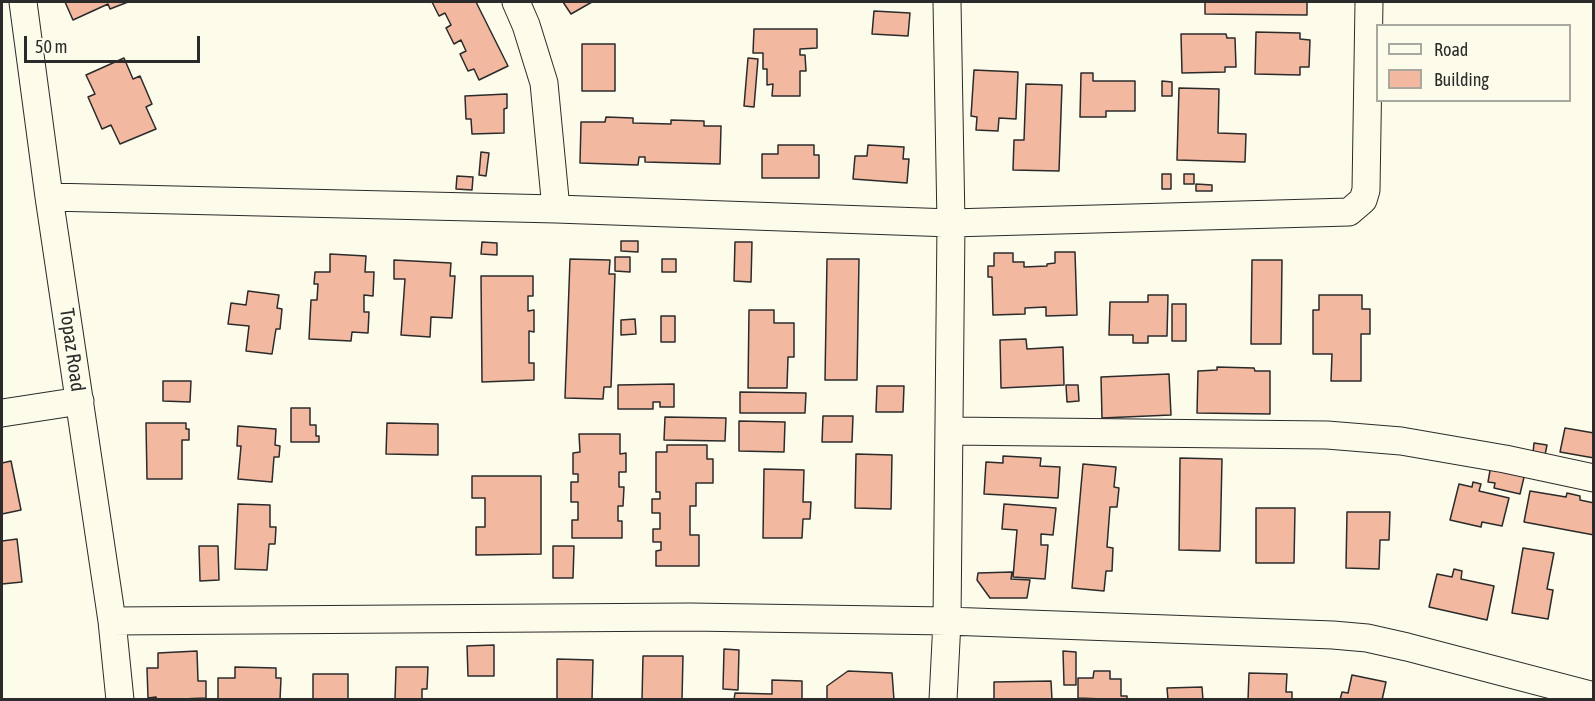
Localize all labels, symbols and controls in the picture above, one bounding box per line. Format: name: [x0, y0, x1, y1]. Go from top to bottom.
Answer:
scale bar: [27, 24, 202, 62]
legend: [1376, 24, 1571, 102]
text: 50 m: [35, 36, 67, 57]
text: Road: [1434, 39, 1468, 60]
text: Building: [1434, 69, 1489, 90]
street label: Topaz Road: [54, 307, 90, 393]

